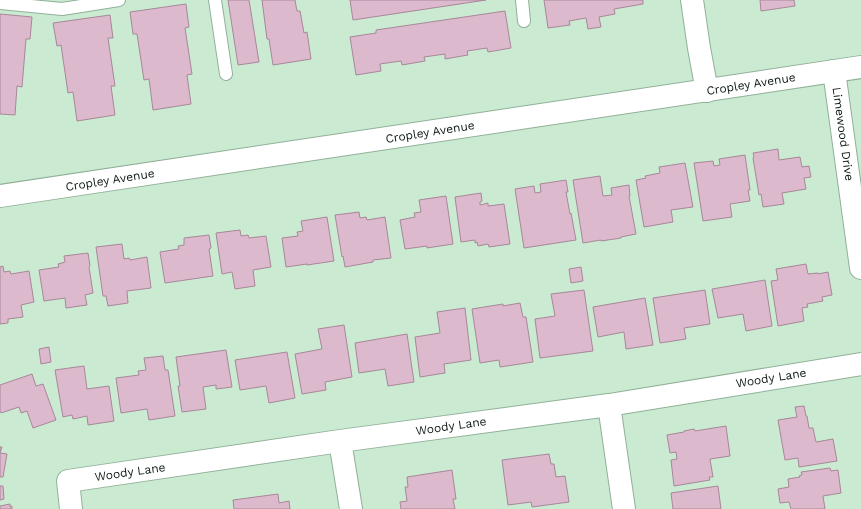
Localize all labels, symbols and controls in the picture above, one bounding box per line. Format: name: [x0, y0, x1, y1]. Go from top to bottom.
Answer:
street label: Cropley Avenue: [705, 70, 797, 98]
street label: Limewood Drive: [830, 86, 857, 182]
street label: Cropley Avenue: [384, 118, 476, 146]
street label: Cropley Avenue: [64, 166, 156, 194]
street label: Woody Lane: [735, 365, 807, 390]
street label: Woody Lane: [415, 414, 487, 438]
street label: Woody Lane: [94, 460, 166, 484]

